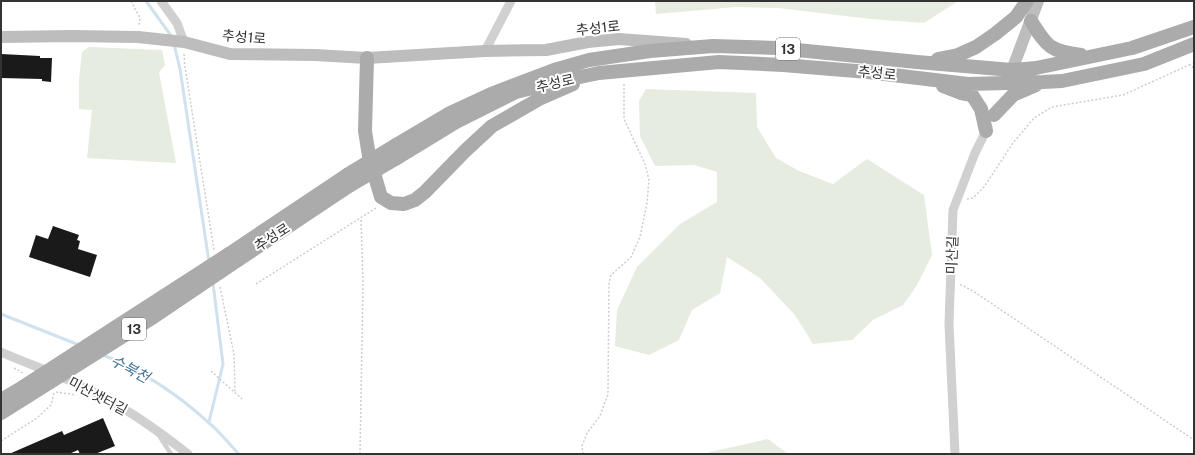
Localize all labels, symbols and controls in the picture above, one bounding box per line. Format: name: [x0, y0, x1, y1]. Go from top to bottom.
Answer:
street label: 추성1로: [575, 18, 621, 38]
street label: 추성1로: [221, 27, 267, 47]
road number: 13: [776, 38, 800, 60]
street label: 추성로: [857, 63, 897, 83]
street label: 추성로: [534, 71, 576, 95]
street label: 추성로: [251, 220, 293, 254]
street label: 미산길: [943, 235, 961, 275]
road number: 13: [122, 318, 146, 340]
water label: 수북천: [108, 351, 154, 387]
street label: 미산샛터길: [66, 374, 130, 418]

